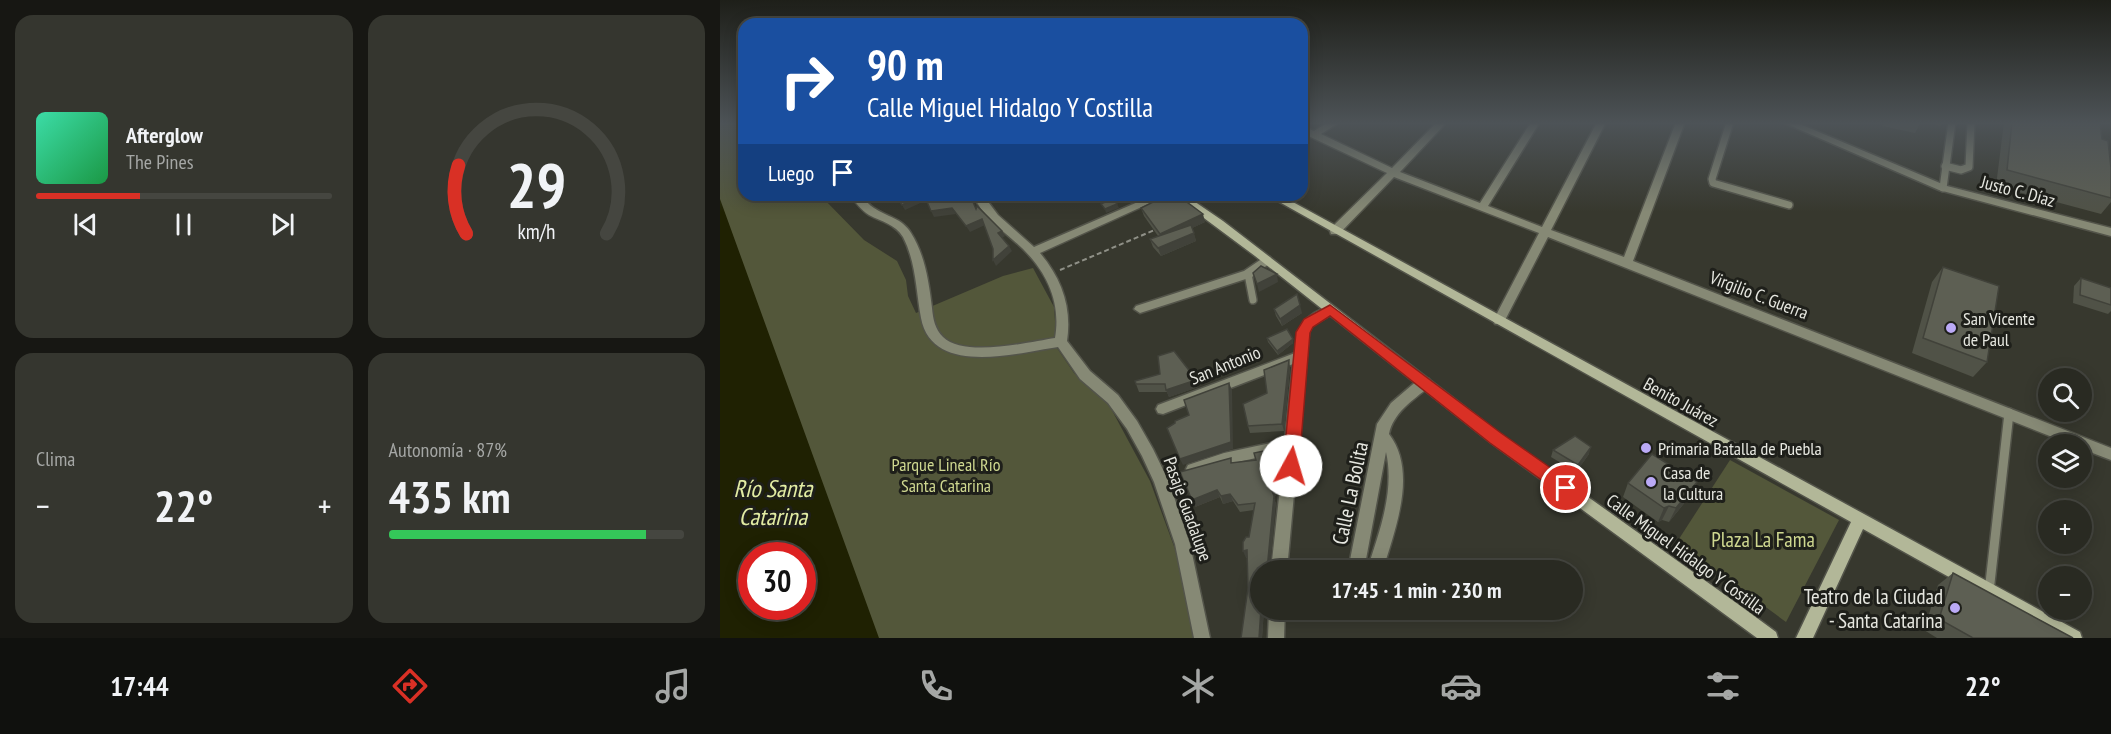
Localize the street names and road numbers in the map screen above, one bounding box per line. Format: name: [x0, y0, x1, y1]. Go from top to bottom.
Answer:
street label: Justo C. Díaz: [1977, 170, 2058, 212]
street label: Virgilio C. Guerra: [1705, 265, 1812, 324]
street label: San Antonio: [1186, 340, 1264, 390]
street label: Benito Juárez: [1639, 372, 1723, 432]
street label: Calle La Bolita: [1326, 439, 1374, 547]
street label: Pasaje Guadalupe: [1158, 454, 1218, 564]
street label: Calle Miguel Hidalgo Y Costilla: [1602, 489, 1770, 619]

